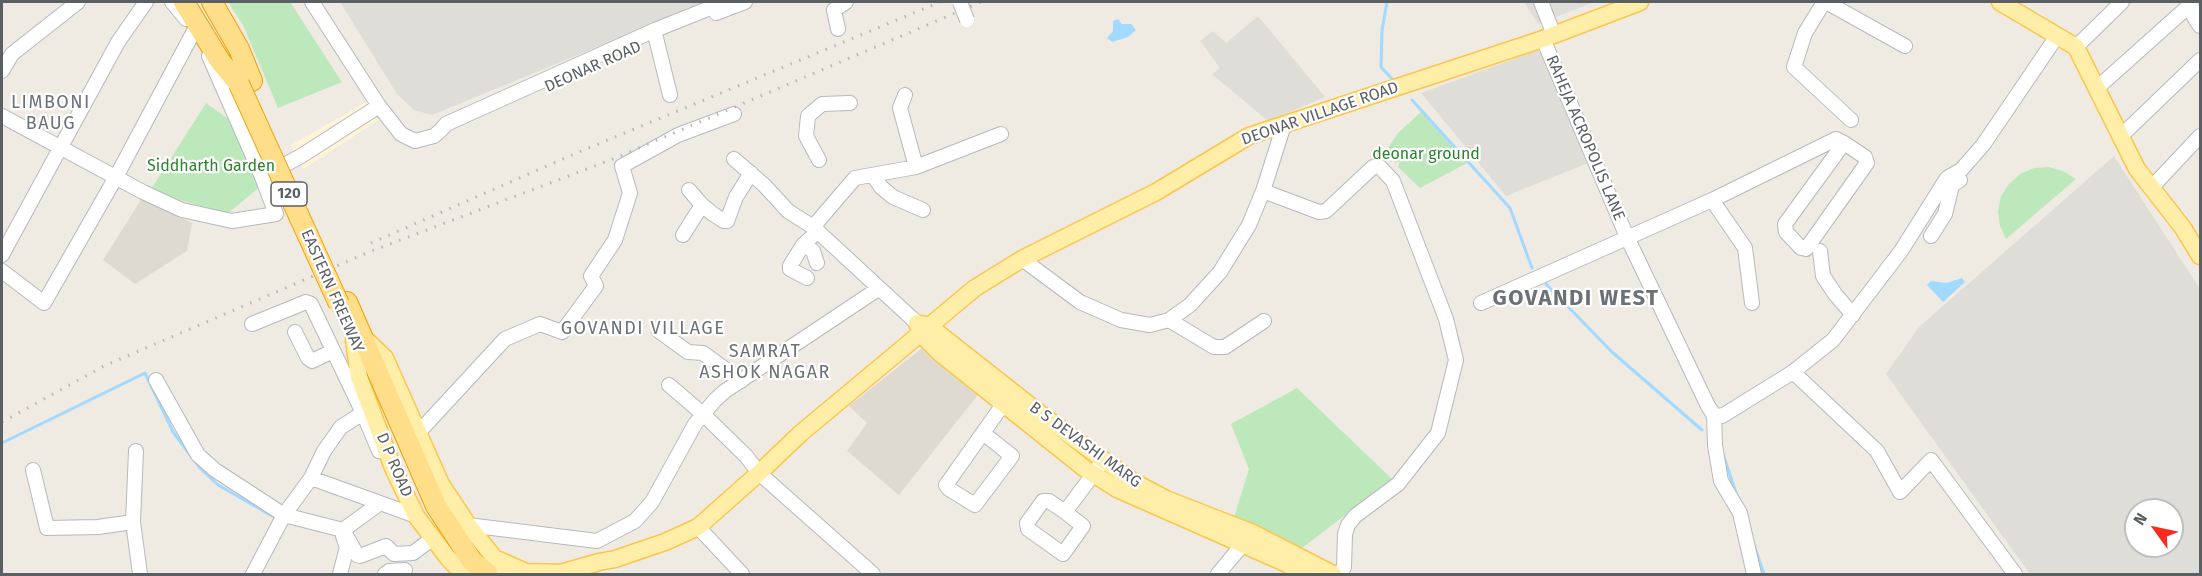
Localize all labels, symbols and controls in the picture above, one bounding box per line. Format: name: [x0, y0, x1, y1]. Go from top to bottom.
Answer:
street label: DEONAR ROAD: [542, 37, 644, 97]
street label: RAHEJA ACROPOLIS LANE: [1541, 52, 1629, 224]
street label: DEONAR VILLAGE ROAD: [1239, 78, 1401, 150]
district label: LIMBONI BAUG: [11, 92, 91, 134]
park label: deonar ground: [1372, 145, 1480, 165]
park label: Siddharth Garden: [147, 157, 275, 177]
road number: 120: [271, 182, 307, 206]
street label: EASTERN FREEWAY: [296, 226, 368, 356]
district label: GOVANDI WEST: [1493, 286, 1659, 312]
district label: GOVANDI VILLAGE: [561, 318, 725, 340]
district label: SAMRAT ASHOK NAGAR: [699, 341, 831, 384]
street label: B S DEVASHI MARG: [1025, 398, 1145, 492]
street label: D P ROAD: [372, 430, 416, 500]
north arrow: [2124, 498, 2184, 558]
text: N: [2129, 509, 2151, 529]

